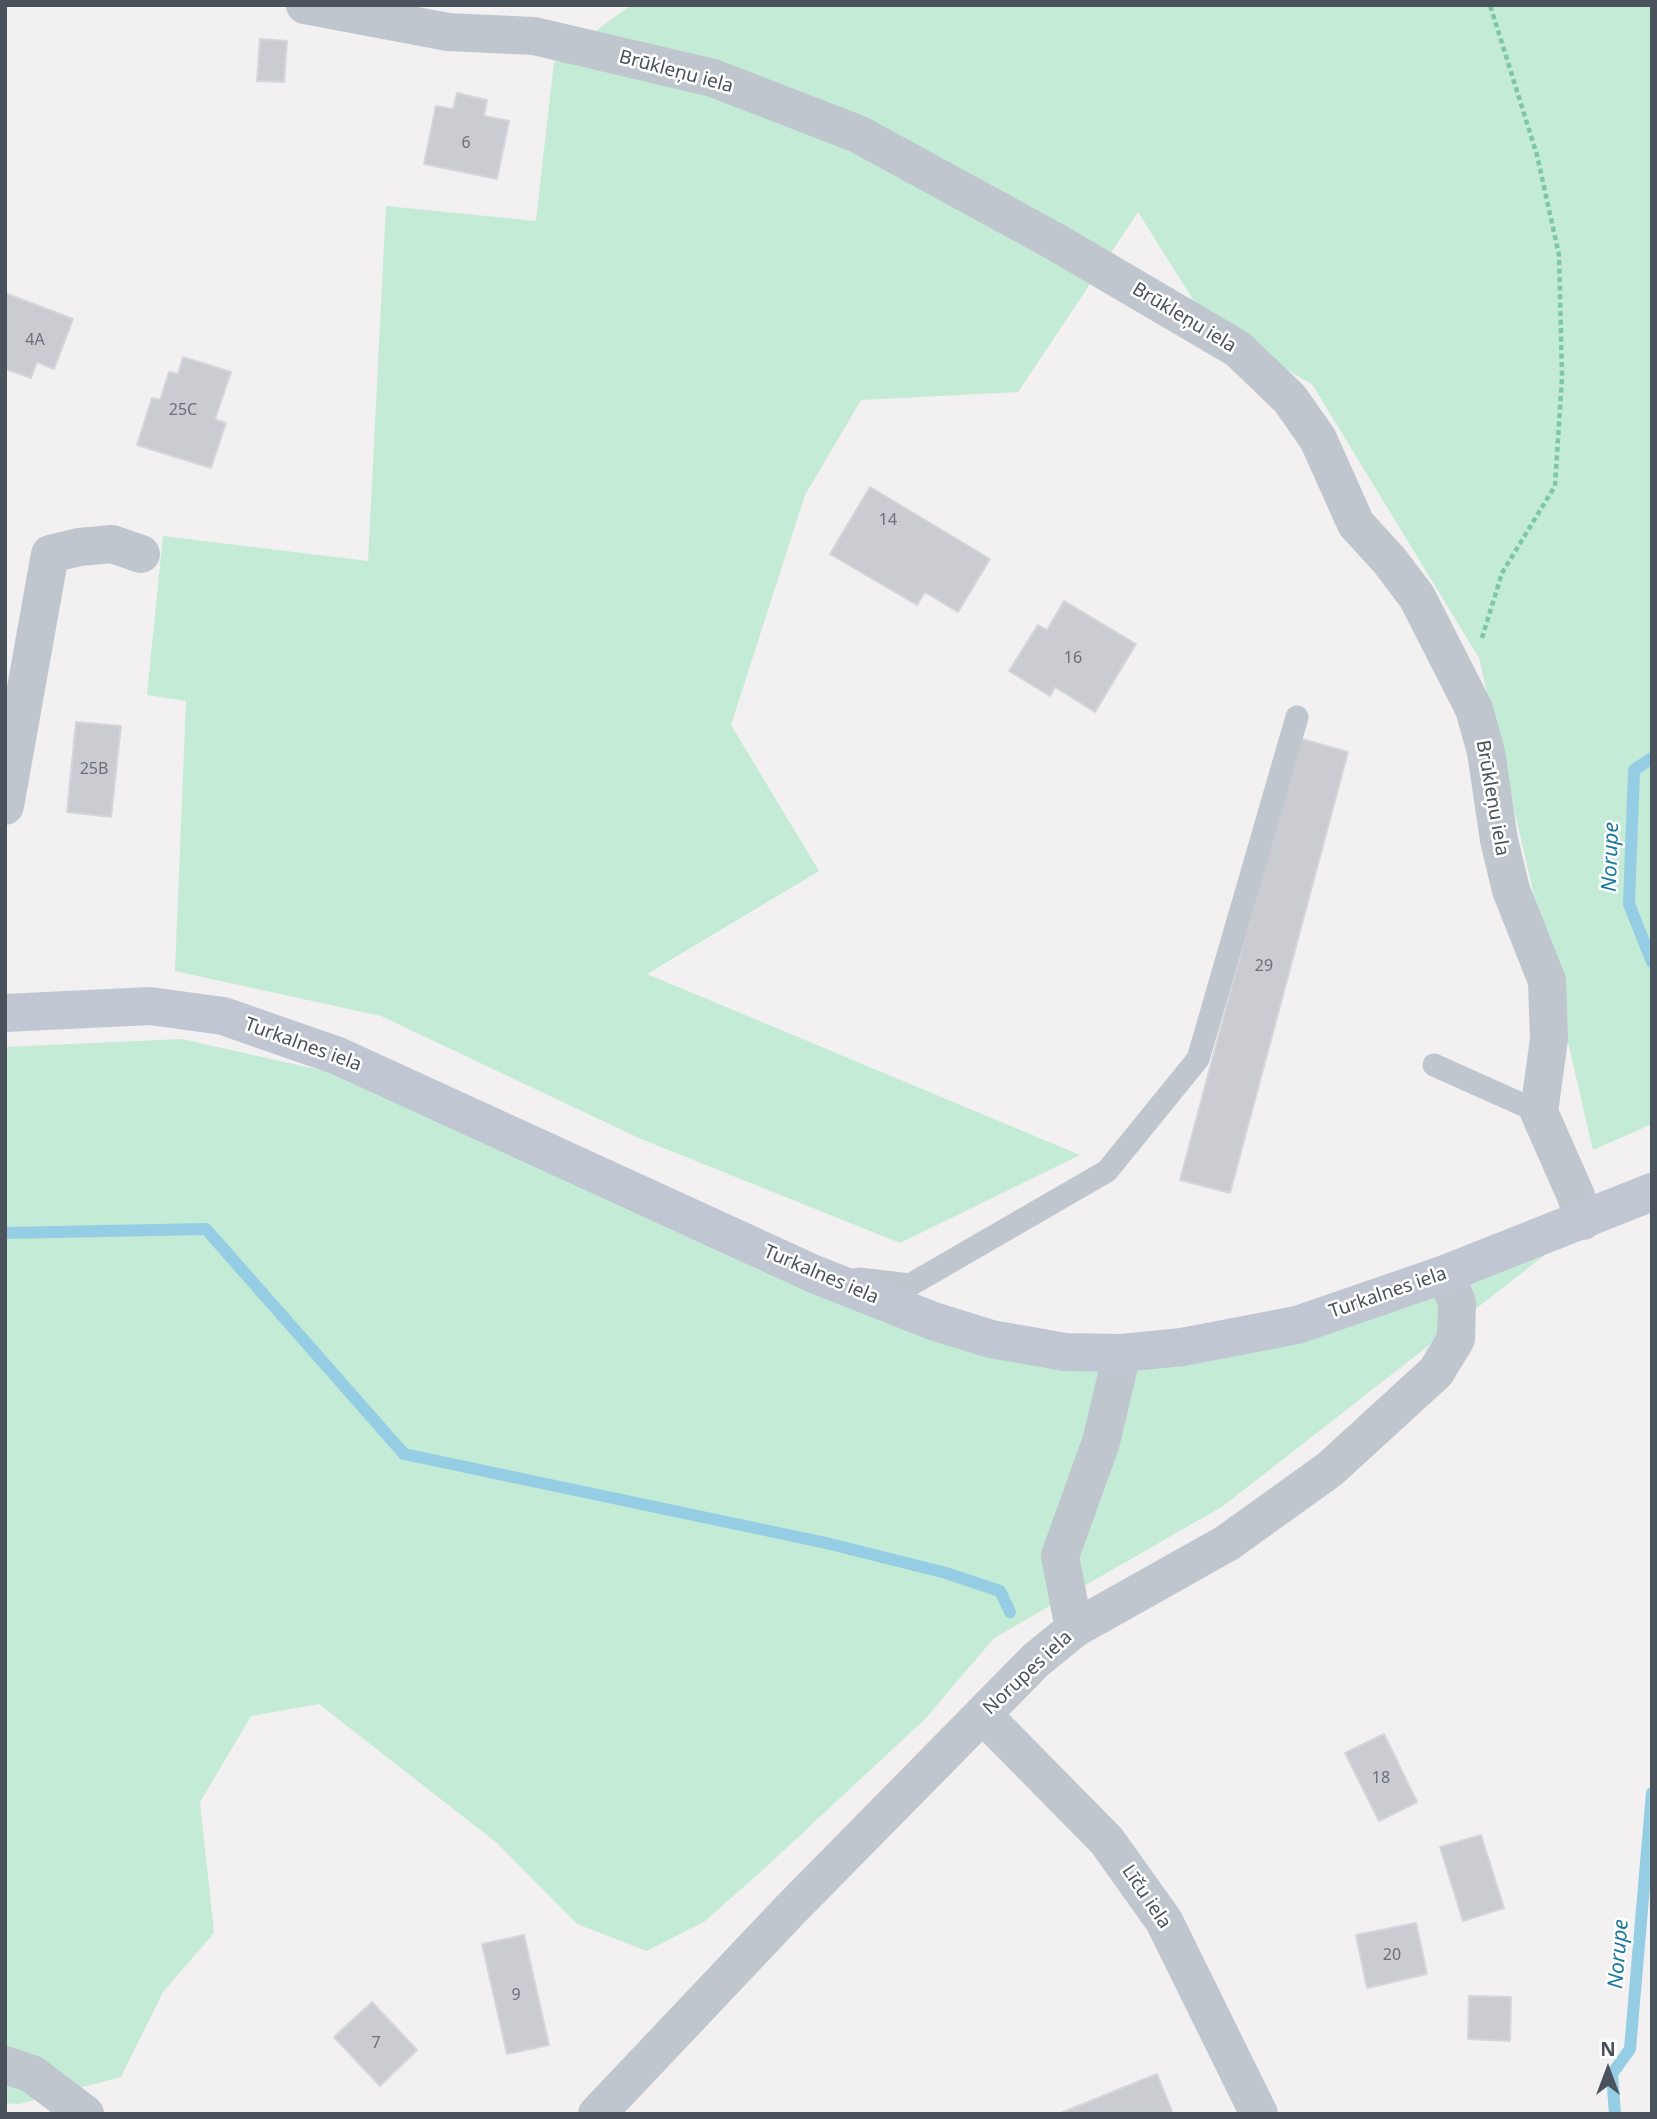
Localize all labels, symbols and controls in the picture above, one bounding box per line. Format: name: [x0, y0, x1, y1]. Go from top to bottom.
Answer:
street label: Brūkleņu iela: [616, 46, 736, 98]
house number: 6: [461, 133, 471, 153]
street label: Brūkleņu iela: [1128, 278, 1240, 358]
house number: 4A: [25, 330, 45, 350]
house number: 25C: [169, 400, 197, 420]
house number: 14: [879, 510, 897, 530]
house number: 16: [1064, 648, 1082, 668]
street label: Brūkleņu iela: [1471, 738, 1513, 858]
house number: 25B: [80, 759, 108, 779]
water label: Norupe: [1597, 822, 1625, 892]
house number: 29: [1255, 956, 1273, 976]
street label: Turkalnes iela: [242, 1013, 364, 1077]
street label: Turkalnes iela: [760, 1241, 882, 1309]
street label: Turkalnes iela: [1326, 1262, 1450, 1324]
street label: Norupes iela: [979, 1626, 1077, 1720]
house number: 18: [1372, 1768, 1390, 1788]
street label: Līču iela: [1116, 1861, 1176, 1933]
water label: Norupe: [1603, 1918, 1635, 1990]
house number: 20: [1383, 1945, 1401, 1965]
house number: 9: [511, 1985, 521, 2005]
house number: 7: [371, 2033, 381, 2053]
north arrow: [1573, 2035, 1643, 2105]
text: N: [1600, 2036, 1616, 2062]

